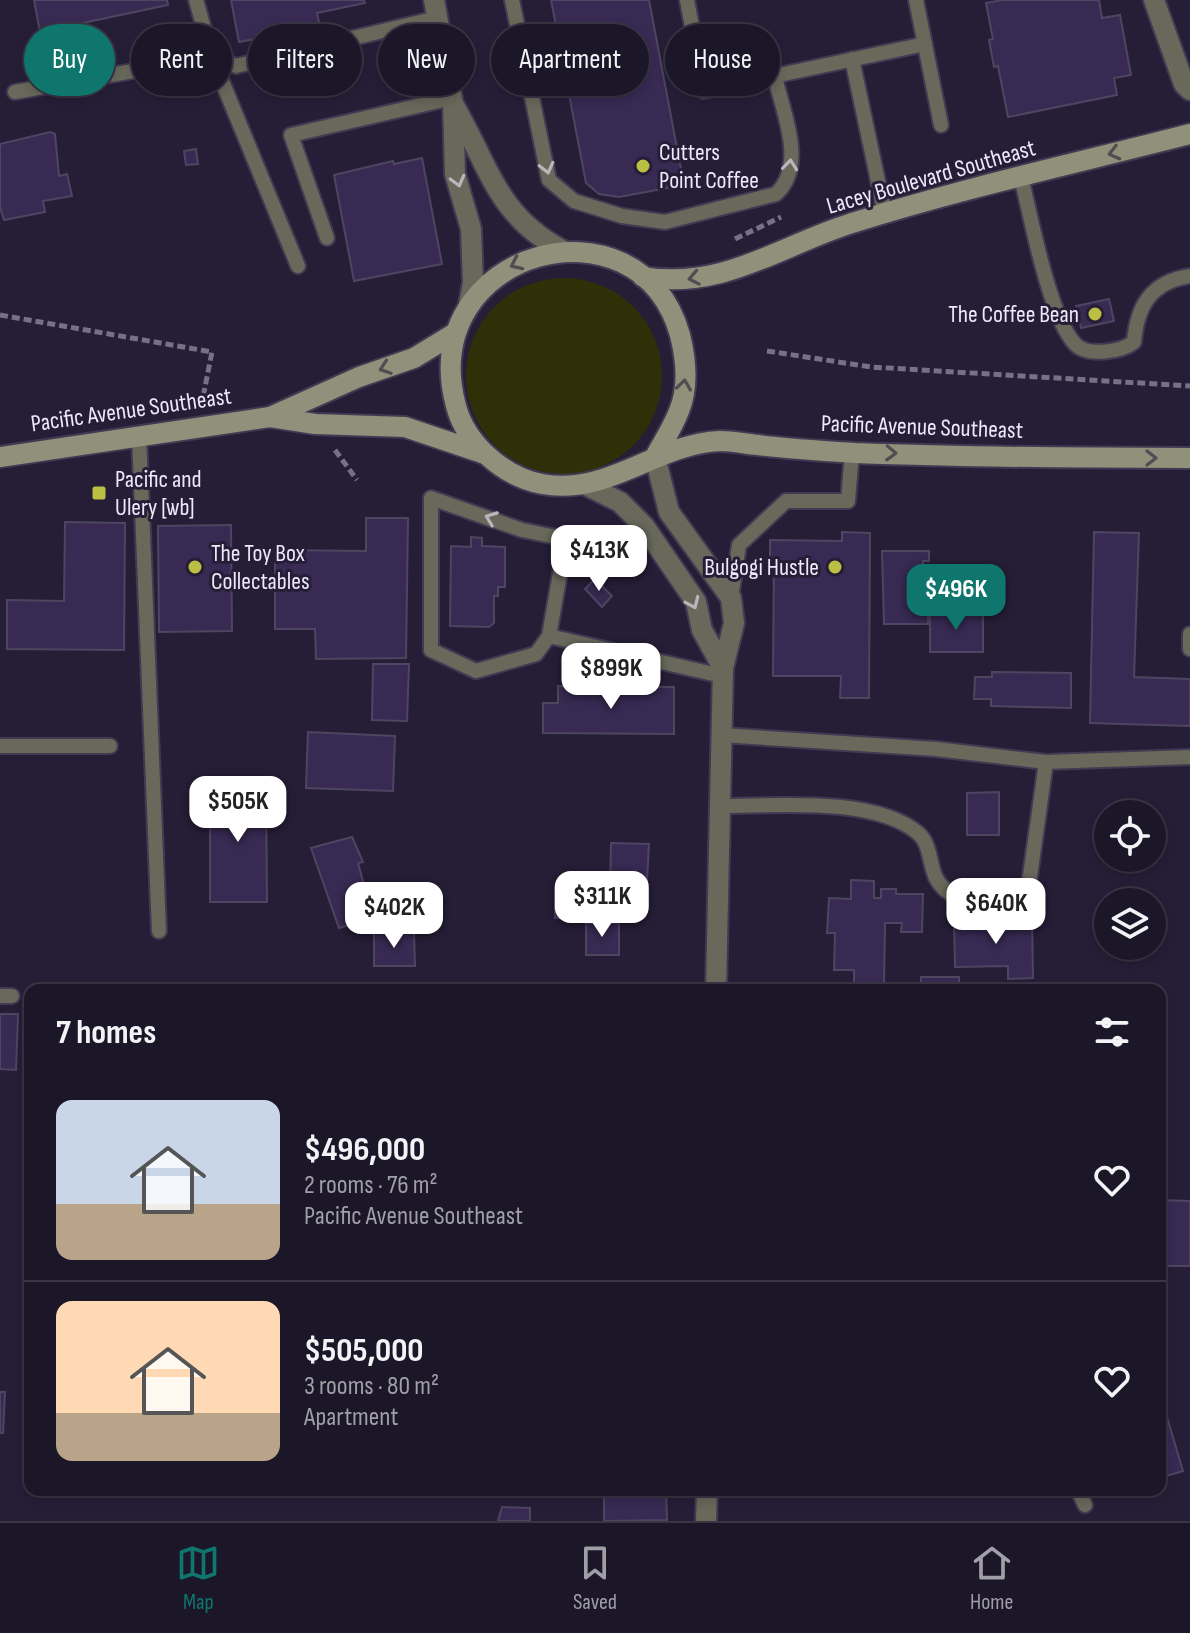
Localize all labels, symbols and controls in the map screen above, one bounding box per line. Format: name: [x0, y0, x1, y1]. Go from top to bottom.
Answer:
chip: Buy: [24, 24, 115, 96]
chip: Rent: [131, 24, 232, 96]
chip: Filters: [248, 24, 362, 96]
chip: New: [378, 24, 475, 96]
chip: Apartment: [491, 24, 649, 96]
chip: House: [665, 24, 780, 96]
street label: Lacey Boulevard Southeast: [823, 133, 1039, 221]
place label: Cutters Point Coffee: [659, 138, 759, 195]
one-way arrow: [1108, 144, 1122, 161]
marker: Cutters Point Coffee: [634, 157, 652, 175]
one-way arrow: [782, 158, 799, 171]
one-way arrow: [538, 161, 555, 174]
one-way arrow: [448, 174, 465, 188]
one-way arrow: [510, 254, 525, 270]
one-way arrow: [687, 268, 701, 285]
place label: The Coffee Bean: [948, 300, 1079, 329]
marker: The Coffee Bean: [1086, 305, 1104, 323]
one-way arrow: [379, 358, 393, 374]
one-way arrow: [675, 378, 692, 392]
street label: Pacific Avenue Southeast: [29, 382, 233, 438]
street label: Pacific Avenue Southeast: [820, 409, 1024, 445]
one-way arrow: [885, 445, 898, 462]
one-way arrow: [1145, 449, 1158, 467]
place label: Pacific and Ulery [wb]: [115, 465, 202, 522]
marker: Pacific and Ulery [wb]: [90, 484, 108, 502]
one-way arrow: [485, 511, 499, 528]
pin: $413K: [543, 525, 655, 593]
text: $413K: [569, 535, 629, 566]
place label: The Toy Box Collectables: [211, 539, 310, 596]
place label: Bulgogi Hustle: [704, 553, 819, 582]
marker: The Toy Box Collectables: [186, 558, 204, 576]
marker: Bulgogi Hustle: [826, 558, 844, 576]
pin: $496K: [900, 564, 1012, 632]
text: $496K: [925, 574, 987, 605]
one-way arrow: [684, 595, 700, 610]
pin: $899K: [555, 643, 667, 711]
text: $899K: [579, 653, 643, 684]
pin: $505K: [182, 776, 294, 844]
text: $505K: [207, 786, 269, 817]
map controls: [1094, 800, 1166, 960]
button: locate: [1094, 800, 1166, 872]
pin: $311K: [546, 871, 658, 939]
pin: $640K: [940, 878, 1052, 946]
text: $311K: [573, 881, 631, 912]
pin: $402K: [338, 882, 450, 950]
text: $640K: [964, 888, 1028, 919]
button: layers: [1094, 888, 1166, 960]
text: $402K: [363, 892, 425, 923]
icon: filters: [1090, 1010, 1134, 1054]
text: 7 homes: [56, 1012, 156, 1053]
text: $496,000: [304, 1129, 425, 1170]
icon: home: [120, 1132, 216, 1228]
icon: heart: [1090, 1158, 1134, 1202]
text: 2 rooms · 76 m²: [304, 1170, 438, 1201]
text: Pacific Avenue Southeast: [304, 1201, 523, 1232]
text: $505,000: [304, 1330, 424, 1371]
icon: home: [120, 1333, 216, 1429]
icon: heart: [1090, 1359, 1134, 1403]
text: 3 rooms · 80 m²: [304, 1371, 439, 1402]
text: Apartment: [304, 1402, 398, 1433]
tab: Map: [176, 1541, 220, 1616]
tab: Saved: [573, 1541, 617, 1616]
tab: Home: [970, 1541, 1014, 1616]

